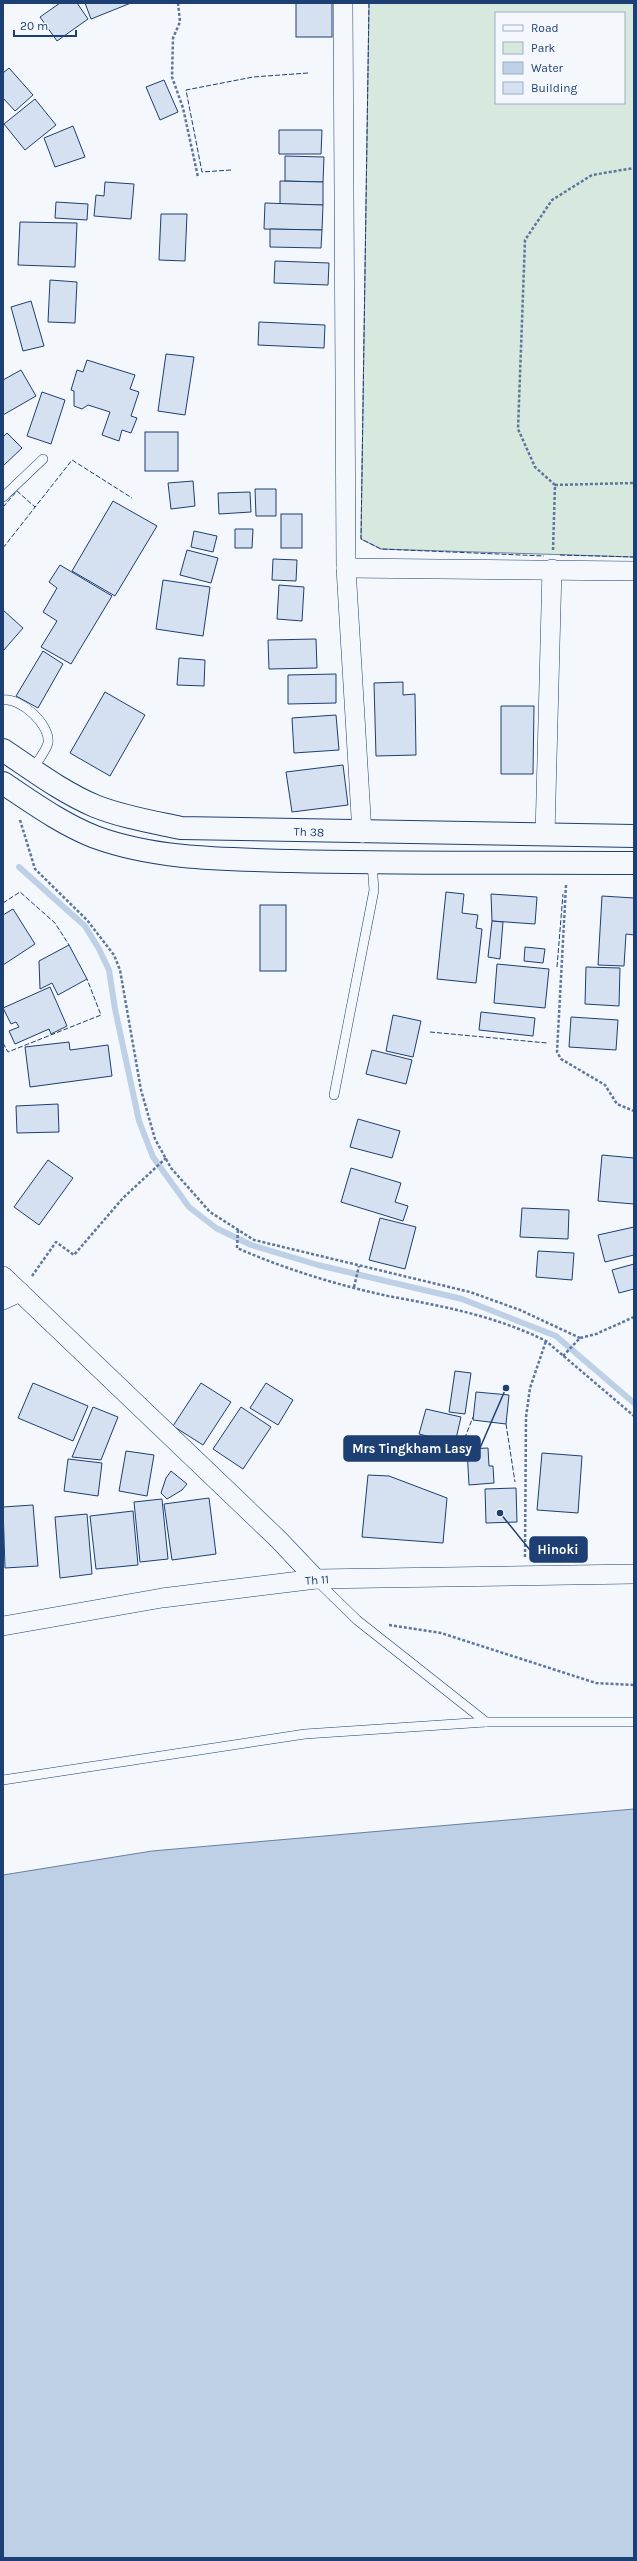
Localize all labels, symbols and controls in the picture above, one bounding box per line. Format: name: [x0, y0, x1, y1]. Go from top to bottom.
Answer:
scale bar: [14, 12, 76, 38]
legend: [495, 12, 625, 104]
text: 20 m: [20, 19, 48, 33]
text: Road: [531, 21, 559, 35]
text: Park: [531, 41, 556, 55]
text: Water: [531, 61, 564, 75]
text: Building: [531, 81, 578, 95]
street label: Th 38: [293, 824, 325, 840]
callout: Mrs Tingkham Lasy: [344, 1436, 480, 1461]
text: Mrs Tingkham Lasy: [352, 1441, 472, 1456]
callout: Hinoki: [530, 1537, 587, 1562]
text: Hinoki: [538, 1542, 578, 1557]
street label: Th 11: [305, 1572, 329, 1588]

